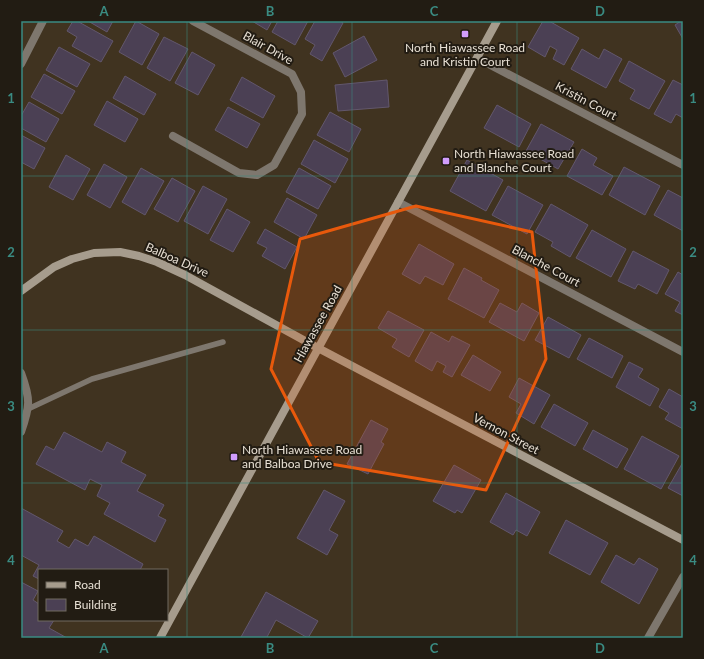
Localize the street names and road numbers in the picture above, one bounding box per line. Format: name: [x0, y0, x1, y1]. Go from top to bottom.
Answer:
street label: Blair Drive: [240, 28, 296, 67]
street label: Kristin Court: [553, 78, 620, 123]
street label: Balboa Drive: [143, 239, 211, 280]
street label: Blanche Court: [510, 241, 583, 290]
street label: Hiawassee Road: [290, 283, 345, 365]
street label: Vernon Street: [471, 410, 543, 458]

